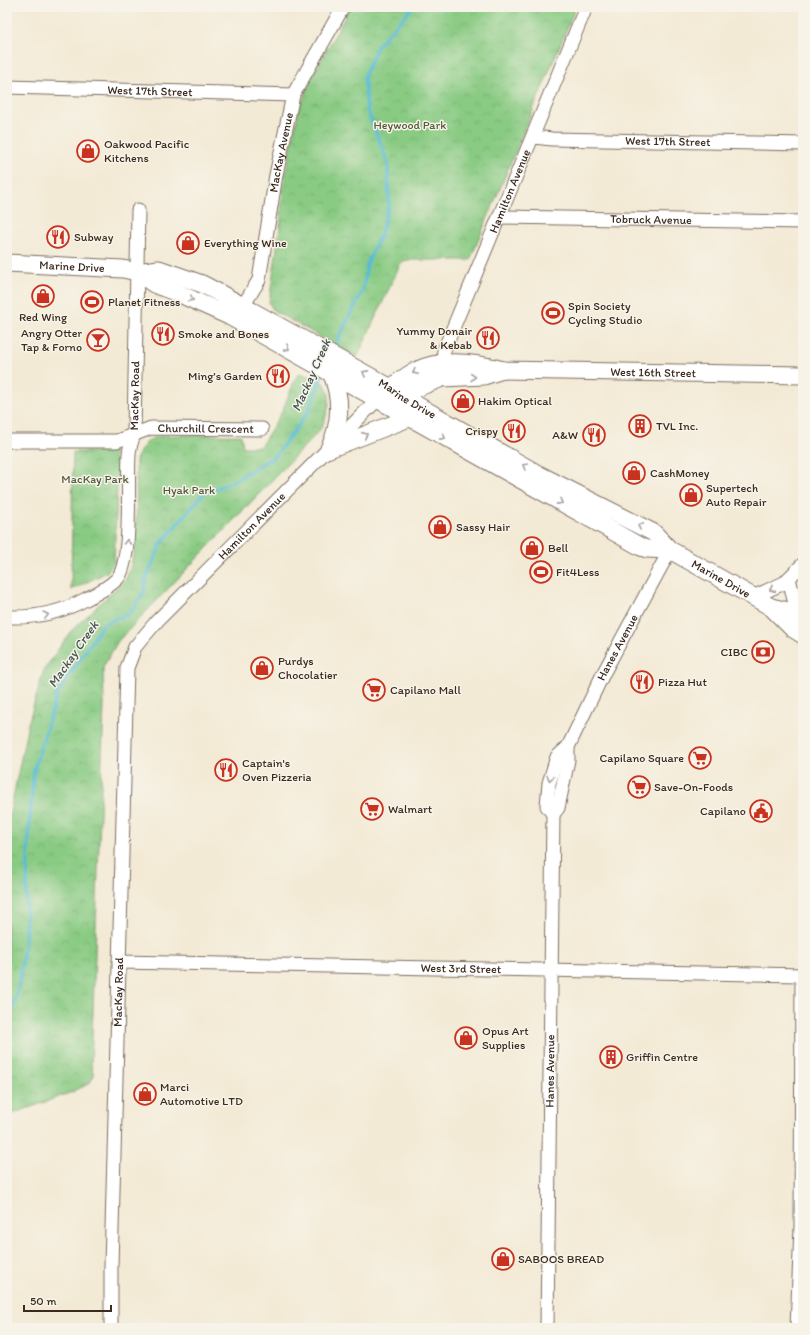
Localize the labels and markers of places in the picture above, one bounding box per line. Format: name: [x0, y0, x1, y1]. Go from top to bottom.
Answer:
place label: Oakwood Pacific Kitchens: [104, 137, 190, 165]
shop icon: Oakwood Pacific Kitchens: [75, 138, 101, 164]
restaurant icon: Subway: [45, 224, 71, 250]
place label: Subway: [74, 230, 114, 244]
shop icon: Everything Wine: [175, 230, 201, 256]
place label: Everything Wine: [204, 236, 287, 250]
shop icon: Red Wing: [30, 283, 56, 309]
sports icon: Planet Fitness: [79, 289, 105, 315]
place label: Planet Fitness: [108, 295, 180, 309]
place label: Spin Society Cycling Studio: [568, 299, 642, 327]
sports icon: Spin Society Cycling Studio: [540, 300, 566, 326]
place label: Red Wing: [19, 310, 68, 324]
restaurant icon: Smoke and Bones: [150, 321, 176, 347]
place label: Yummy Donair & Kebab: [397, 324, 472, 352]
restaurant icon: Yummy Donair & Kebab: [475, 325, 501, 351]
place label: Angry Otter Tap & Forno: [21, 326, 82, 354]
bar icon: Angry Otter Tap & Forno: [85, 327, 111, 353]
place label: Smoke and Bones: [178, 327, 269, 341]
restaurant icon: Ming’s Garden: [265, 363, 291, 389]
place label: Ming’s Garden: [188, 369, 262, 383]
shop icon: Hakim Optical: [450, 388, 476, 414]
place label: Hakim Optical: [478, 394, 553, 408]
building icon: TVL Inc.: [627, 413, 653, 439]
restaurant icon: Crispy: [501, 418, 527, 444]
place label: TVL Inc.: [656, 419, 698, 433]
restaurant icon: A&W: [581, 422, 607, 448]
place label: Crispy: [465, 424, 498, 438]
place label: A&W: [552, 428, 578, 442]
shop icon: CashMoney: [621, 460, 647, 486]
place label: CashMoney: [650, 466, 710, 480]
place label: Supertech Auto Repair: [706, 481, 767, 509]
shop icon: Supertech Auto Repair: [678, 482, 704, 508]
shop icon: Sassy Hair: [427, 514, 453, 540]
place label: Sassy Hair: [456, 520, 510, 534]
shop icon: Bell: [519, 535, 545, 561]
place label: Bell: [548, 541, 569, 555]
sports icon: Fit4Less: [528, 559, 554, 585]
place label: Fit4Less: [556, 565, 599, 579]
bank icon: CIBC: [750, 639, 776, 665]
place label: CIBC: [721, 645, 748, 659]
place label: Purdys Chocolatier: [278, 654, 338, 682]
shop icon: Purdys Chocolatier: [249, 655, 275, 681]
restaurant icon: Pizza Hut: [629, 669, 655, 695]
place label: Pizza Hut: [658, 675, 708, 689]
supermarket icon: Capilano Mall: [361, 677, 387, 703]
place label: Capilano Mall: [390, 683, 461, 697]
supermarket icon: Capilano Square: [687, 745, 713, 771]
place label: Capilano Square: [599, 751, 684, 765]
place label: Captain's Oven Pizzeria: [242, 756, 312, 784]
restaurant icon: Captain's Oven Pizzeria: [213, 757, 239, 783]
supermarket icon: Save-On-Foods: [626, 774, 652, 800]
place label: Save-On-Foods: [654, 780, 733, 794]
supermarket icon: Walmart: [359, 796, 385, 822]
public building icon: Capilano: [748, 798, 774, 824]
place label: Walmart: [388, 802, 433, 816]
place label: Capilano: [700, 804, 746, 818]
place label: Opus Art Supplies: [482, 1024, 529, 1052]
shop icon: Opus Art Supplies: [453, 1025, 479, 1051]
building icon: Griffin Centre: [598, 1044, 624, 1070]
place label: Griffin Centre: [626, 1050, 698, 1064]
place label: Marci Automotive LTD: [160, 1080, 243, 1108]
shop icon: Marci Automotive LTD: [132, 1081, 158, 1107]
shop icon: SABOOS BREAD: [490, 1246, 516, 1272]
place label: SABOOS BREAD: [518, 1252, 604, 1266]

